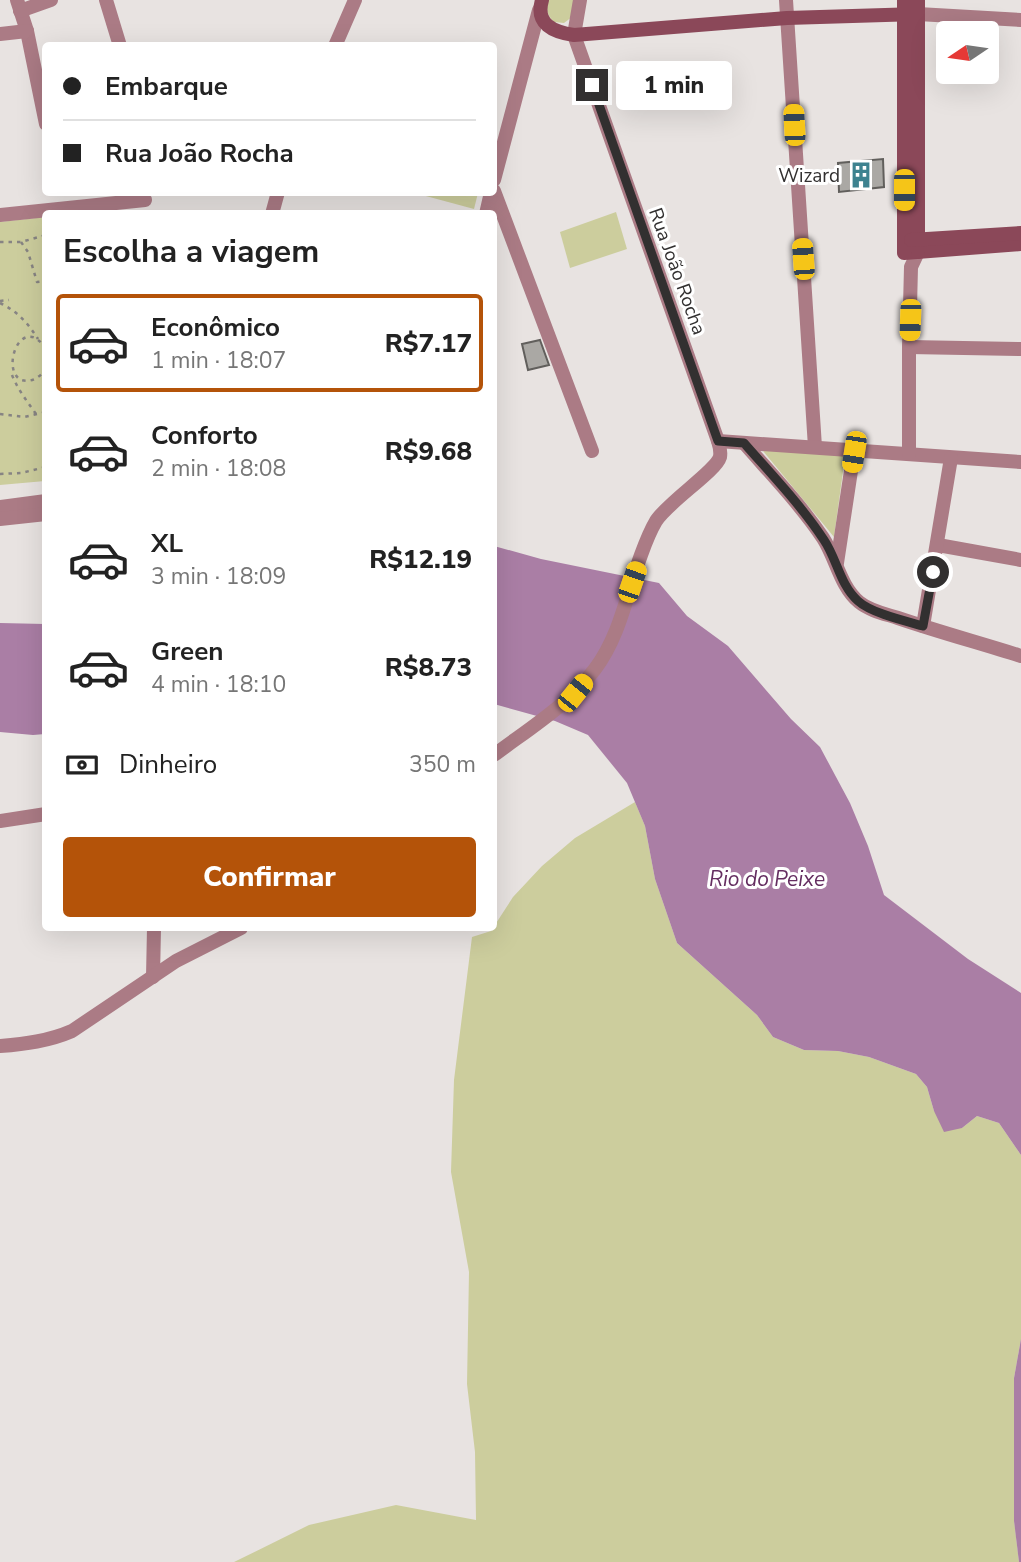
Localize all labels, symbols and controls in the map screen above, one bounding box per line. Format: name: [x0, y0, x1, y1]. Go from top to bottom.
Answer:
north arrow: [936, 21, 999, 84]
map controls: [936, 21, 999, 84]
callout: 1 min: [616, 60, 732, 110]
text: Embarque: [105, 69, 228, 104]
route end: [576, 69, 608, 101]
text: 1 min: [644, 70, 704, 101]
car: [783, 103, 806, 147]
text: Rua João Rocha: [105, 136, 294, 171]
building icon: Wizard: [846, 160, 876, 190]
place label: Wizard: [778, 163, 840, 189]
car: [894, 169, 915, 211]
street label: Rua João Rocha: [642, 204, 712, 338]
text: Escolha a viagem: [63, 230, 319, 273]
car: [792, 237, 815, 281]
car: [899, 299, 922, 341]
text: Econômico: [151, 310, 280, 345]
icon: car: [67, 312, 130, 375]
text: R$7.17: [385, 326, 472, 361]
text: 1 min · 18:07: [151, 345, 286, 376]
text: Conforto: [151, 418, 258, 453]
icon: car: [67, 420, 130, 483]
car: [841, 430, 868, 474]
text: R$9.68: [385, 434, 472, 469]
text: 2 min · 18:08: [151, 453, 286, 484]
text: XL: [151, 526, 183, 561]
icon: car: [67, 528, 130, 591]
text: R$12.19: [369, 542, 472, 577]
route start: [917, 556, 949, 588]
car: [616, 559, 649, 605]
text: 3 min · 18:09: [151, 561, 286, 592]
text: Green: [151, 634, 224, 669]
icon: car: [67, 636, 130, 699]
text: R$8.73: [385, 650, 472, 685]
text: 4 min · 18:10: [151, 669, 286, 700]
car: [554, 670, 597, 716]
icon: cash: [63, 746, 101, 784]
text: Dinheiro: [119, 747, 217, 782]
text: 350 m: [409, 749, 476, 780]
button: Confirmar: [63, 837, 476, 917]
water label: Rio do Peixe: [709, 865, 825, 893]

